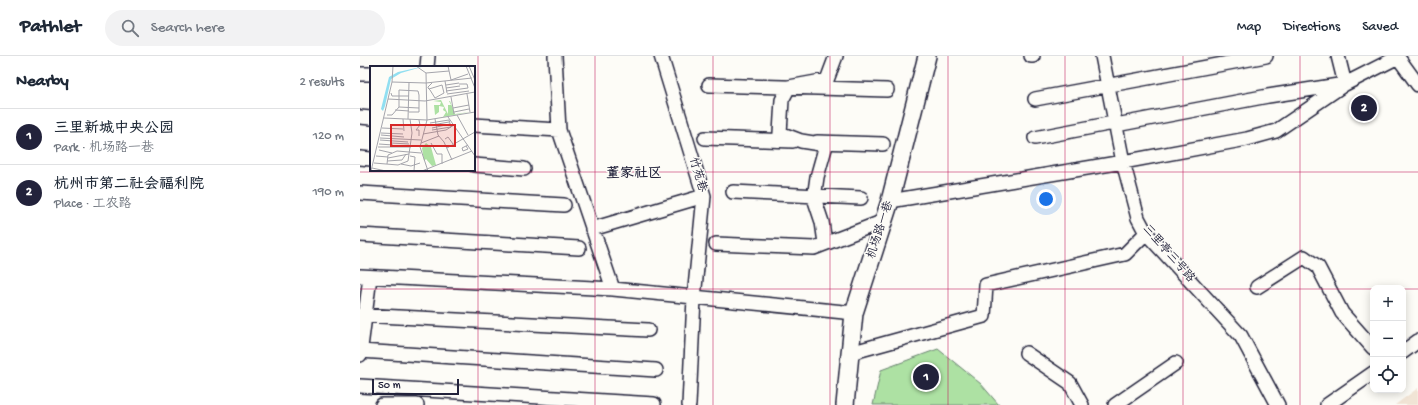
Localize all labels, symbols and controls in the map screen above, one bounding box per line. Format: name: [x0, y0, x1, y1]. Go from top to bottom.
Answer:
search box: [105, 10, 385, 46]
text: Pathlet: [20, 16, 81, 39]
icon: search: [119, 17, 141, 39]
text: Search here: [151, 19, 225, 37]
text: Map: [1237, 19, 1261, 36]
text: Directions: [1283, 19, 1340, 36]
text: Saved: [1362, 19, 1398, 36]
inset map: [370, 66, 475, 171]
text: Nearby: [16, 72, 69, 92]
text: 2 results: [299, 75, 344, 90]
pin: 2: [1351, 93, 1377, 123]
text: 三里新城中央公园: [54, 120, 174, 138]
text: 1: [26, 129, 32, 144]
text: 120 m: [313, 129, 344, 144]
text: Park · 机场路一巷: [54, 141, 154, 156]
street label: 竹苑巷: [685, 155, 710, 194]
district label: 董家社区: [606, 166, 662, 183]
text: 杭州市第二社会福利院: [54, 176, 204, 194]
text: 2: [26, 185, 32, 200]
text: 190 m: [313, 185, 344, 200]
your location: [1036, 189, 1056, 209]
text: Place · 工农路: [54, 197, 132, 212]
street label: 机场路一巷: [864, 199, 897, 261]
street label: 三里亭三号路: [1139, 222, 1198, 286]
map controls: [1370, 285, 1406, 393]
button: +: [1370, 285, 1406, 321]
button: −: [1370, 321, 1406, 357]
button: locate: [1370, 357, 1406, 393]
pin: 1: [913, 362, 939, 392]
scale bar: [372, 377, 459, 396]
text: 50 m: [378, 380, 400, 392]

